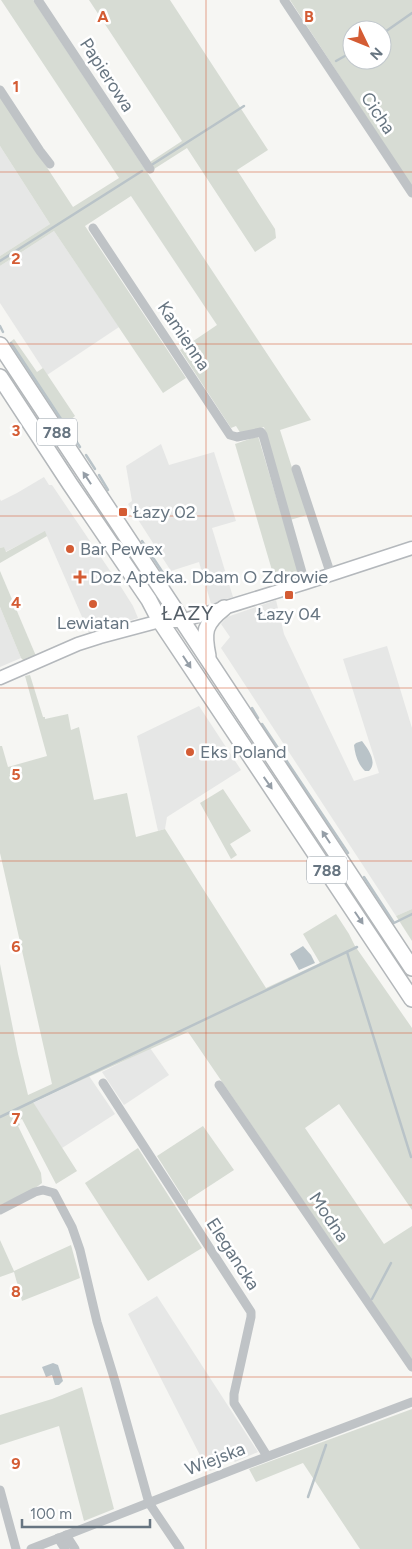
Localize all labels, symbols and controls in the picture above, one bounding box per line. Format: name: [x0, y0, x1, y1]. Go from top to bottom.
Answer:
text: A: [97, 7, 109, 26]
text: B: [304, 7, 314, 26]
north arrow: [342, 20, 392, 70]
street label: Papierowa: [75, 34, 139, 116]
text: N: [366, 44, 386, 63]
text: 1: [13, 77, 19, 96]
street label: Cicha: [356, 88, 400, 138]
text: 2: [11, 249, 21, 268]
street label: Kamienna: [153, 297, 215, 375]
road number: 788: [37, 418, 77, 446]
text: 3: [12, 421, 21, 440]
one-way arrow: [83, 471, 92, 484]
place label: Łazy 02: [133, 501, 196, 523]
marker: Łazy 02: [117, 506, 129, 518]
place label: Bar Pewex: [80, 538, 163, 560]
marker: Bar Pewex: [64, 543, 76, 555]
place label: Doz Apteka. Dbam O Zdrowie: [90, 566, 328, 588]
marker: Doz Apteka. Dbam O Zdrowie: [74, 571, 86, 583]
marker: Łazy 04: [283, 589, 295, 601]
text: 4: [11, 593, 21, 612]
marker: Lewiatan: [87, 598, 99, 610]
district label: ŁAZY: [162, 601, 214, 625]
place label: Łazy 04: [257, 603, 321, 625]
place label: Lewiatan: [57, 612, 129, 634]
one-way arrow: [182, 655, 192, 668]
place label: Eks Poland: [200, 741, 287, 763]
marker: Eks Poland: [184, 746, 196, 758]
text: 5: [11, 765, 21, 784]
one-way arrow: [263, 776, 273, 790]
one-way arrow: [321, 830, 331, 843]
road number: 788: [307, 856, 347, 884]
one-way arrow: [354, 911, 363, 925]
text: 6: [11, 937, 21, 956]
text: 7: [12, 1109, 21, 1128]
street label: Modna: [304, 1188, 354, 1246]
street label: Elegancka: [202, 1214, 264, 1294]
text: 8: [11, 1282, 21, 1301]
street label: Wiejska: [182, 1438, 248, 1480]
text: 9: [11, 1454, 21, 1473]
scale bar: [22, 1496, 150, 1528]
text: 100 m: [30, 1505, 72, 1523]

